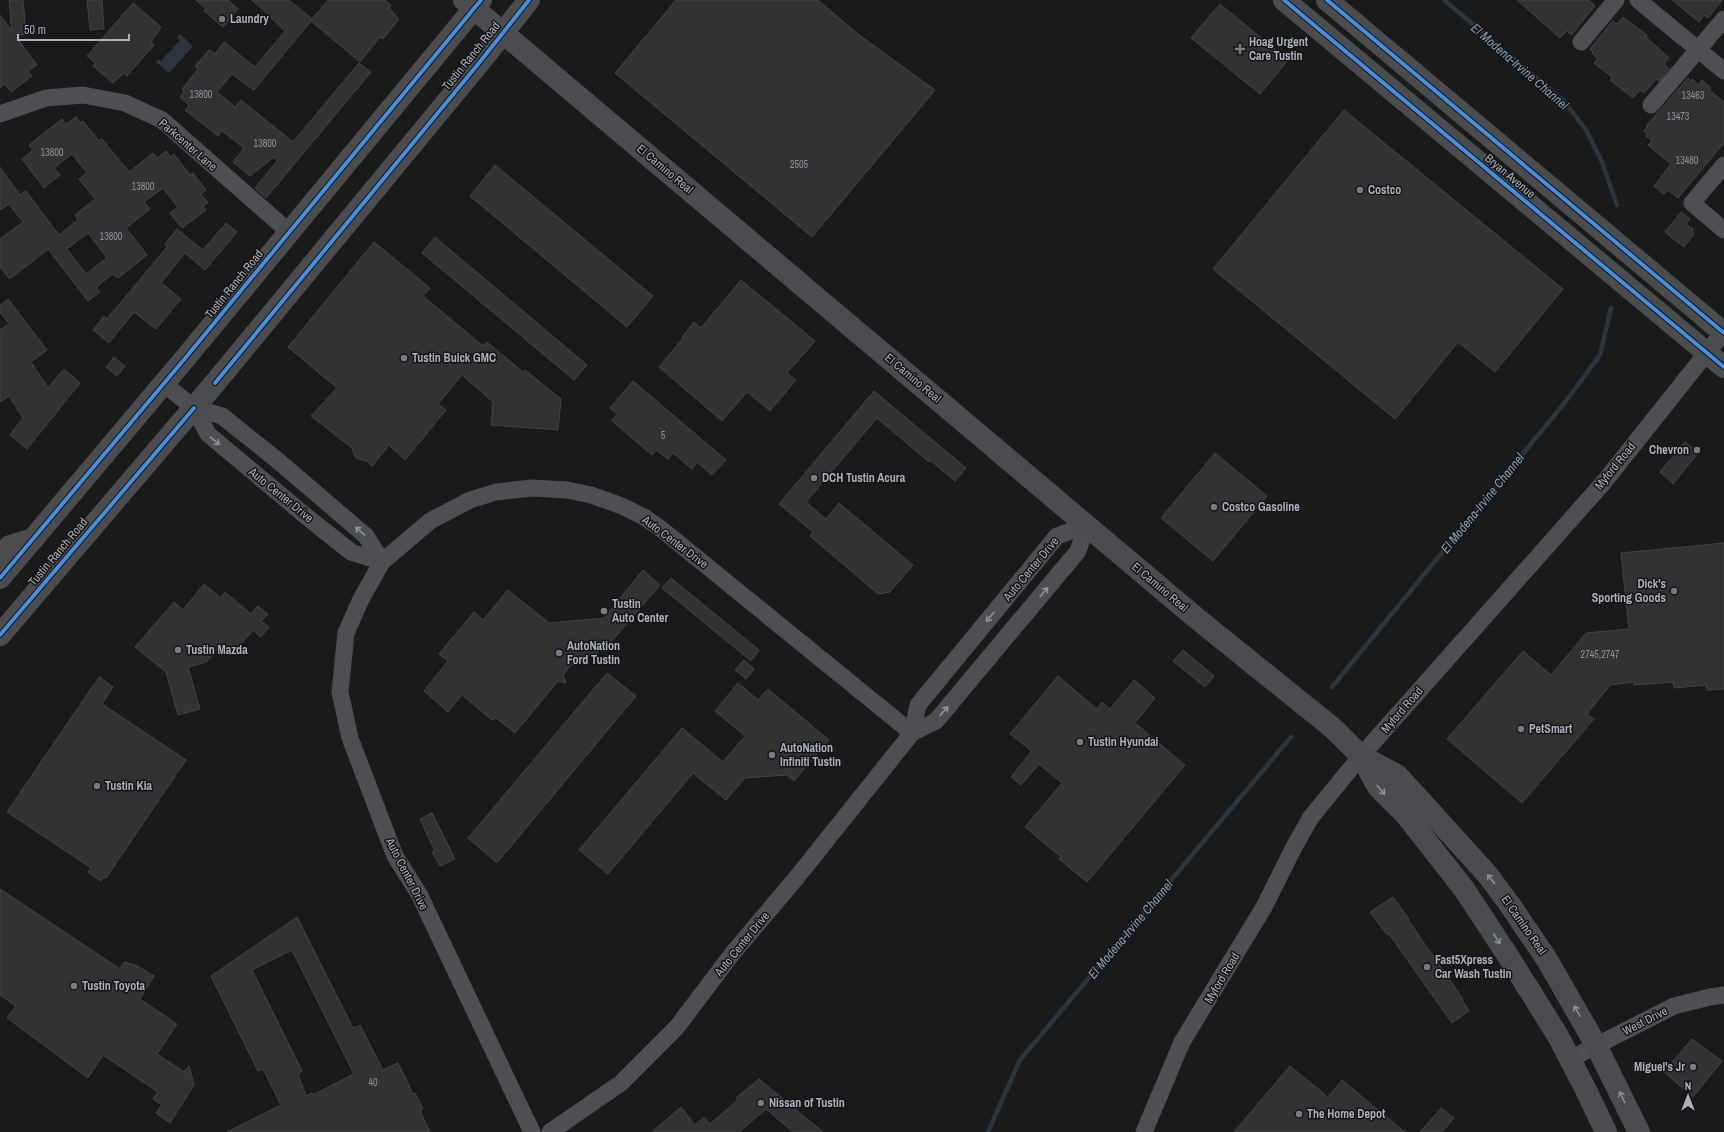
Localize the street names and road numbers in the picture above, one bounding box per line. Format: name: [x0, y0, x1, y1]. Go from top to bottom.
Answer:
street label: Tustin Ranch Road: [438, 18, 504, 94]
street label: Parkcenter Lane: [155, 115, 221, 175]
street label: El Camino Real: [633, 141, 697, 197]
street label: Bryan Avenue: [1481, 150, 1539, 202]
street label: Tustin Ranch Road: [201, 246, 267, 322]
street label: El Camino Real: [881, 350, 945, 406]
street label: Myford Road: [1591, 439, 1639, 493]
street label: Auto Center Drive: [245, 463, 317, 526]
street label: Auto Center Drive: [638, 511, 711, 572]
street label: Tustin Ranch Road: [25, 515, 91, 589]
street label: Auto Center Drive: [999, 534, 1062, 605]
street label: El Camino Real: [1128, 559, 1192, 615]
street label: Myford Road: [1377, 683, 1427, 737]
street label: Auto Center Drive: [382, 834, 432, 913]
street label: El Camino Real: [1498, 892, 1550, 958]
street label: Auto Center Drive: [710, 908, 773, 980]
street label: Myford Road: [1201, 950, 1243, 1006]
street label: West Drive: [1620, 1003, 1670, 1039]

